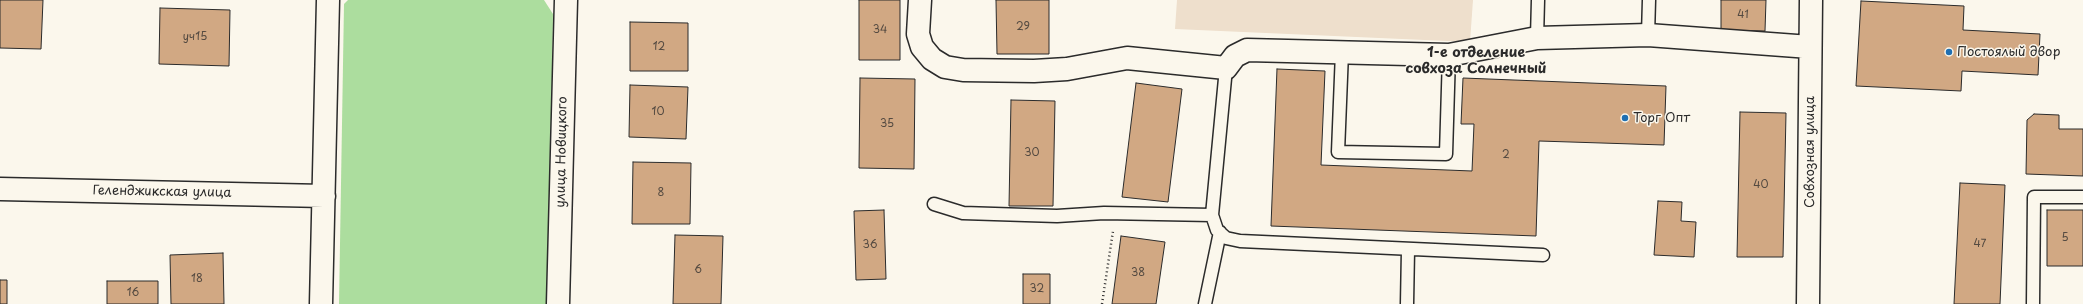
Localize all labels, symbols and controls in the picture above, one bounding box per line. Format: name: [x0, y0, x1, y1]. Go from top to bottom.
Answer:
house number: 41: [1737, 8, 1749, 22]
house number: 29: [1016, 20, 1030, 34]
house number: 34: [873, 23, 887, 37]
house number: уч15: [183, 30, 207, 44]
house number: 12: [653, 40, 665, 54]
place label: Постоялый двор: [1957, 44, 2060, 60]
district label: 1-е отделение совхоза Солнечный: [1405, 45, 1547, 78]
marker: Постоялый двор: [1944, 47, 1954, 57]
street label: улица Новицкого: [553, 96, 571, 208]
street label: Совхозная улица: [1802, 96, 1818, 208]
house number: 10: [652, 105, 664, 119]
place label: Торг Опт: [1633, 110, 1690, 126]
marker: Торг Опт: [1620, 113, 1630, 123]
house number: 35: [880, 117, 894, 131]
house number: 30: [1024, 146, 1040, 160]
house number: 2: [1502, 148, 1510, 162]
house number: 40: [1753, 178, 1769, 192]
street label: Геленджикская улица: [92, 183, 232, 201]
house number: 8: [658, 186, 664, 200]
house number: 5: [2061, 231, 2069, 245]
house number: 47: [1974, 237, 1986, 251]
house number: 36: [863, 238, 877, 252]
house number: 6: [694, 263, 702, 277]
house number: 38: [1131, 266, 1145, 280]
house number: 18: [191, 272, 203, 286]
house number: 32: [1030, 282, 1044, 296]
house number: 16: [127, 286, 139, 300]

